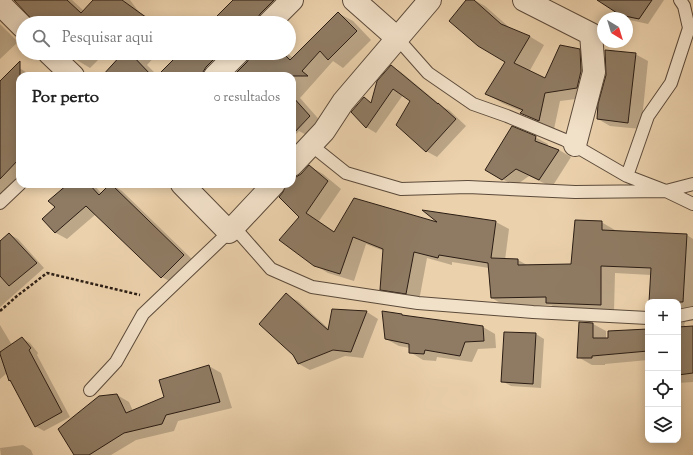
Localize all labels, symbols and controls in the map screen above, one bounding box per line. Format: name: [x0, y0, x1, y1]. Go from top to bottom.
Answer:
north arrow: [597, 12, 633, 48]
search box: [16, 16, 296, 60]
icon: search: [30, 27, 52, 49]
text: Pesquisar aqui: [62, 28, 153, 49]
text: Por perto: [32, 86, 99, 110]
text: 0 resultados: [214, 89, 280, 107]
map controls: [645, 299, 681, 443]
button: +: [645, 299, 681, 335]
button: −: [645, 335, 681, 371]
button: locate: [645, 371, 681, 407]
button: layers: [645, 407, 681, 443]

